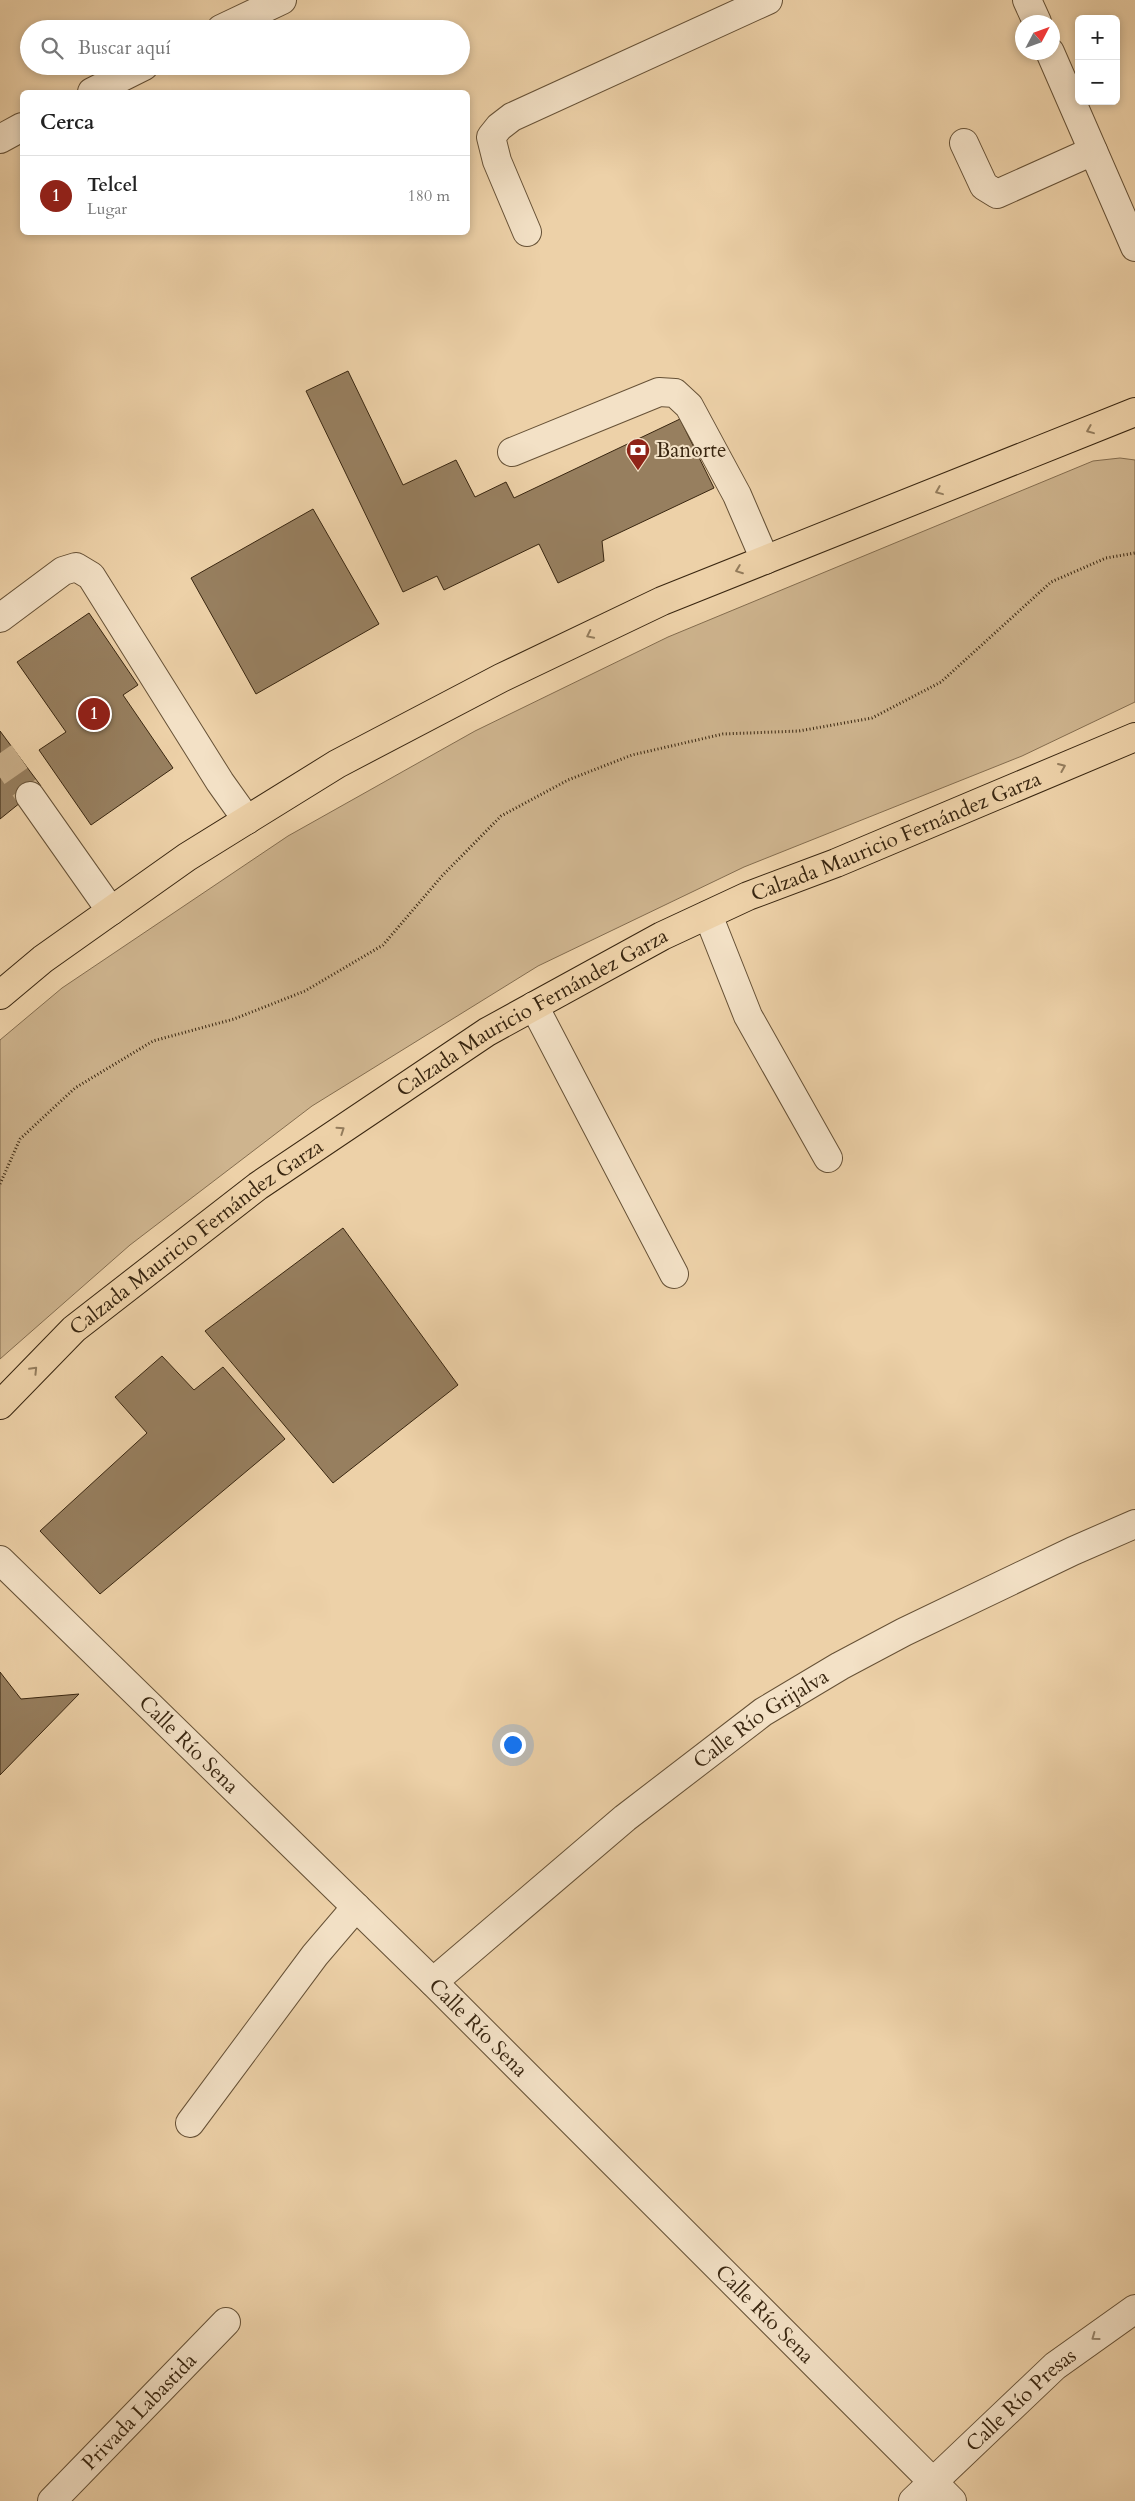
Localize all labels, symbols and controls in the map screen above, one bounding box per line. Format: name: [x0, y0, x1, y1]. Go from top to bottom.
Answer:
north arrow: [1015, 15, 1060, 60]
map controls: [1075, 15, 1120, 105]
button: +: [1075, 15, 1120, 60]
search box: [20, 20, 470, 75]
icon: search: [38, 34, 66, 62]
text: Buscar aquí: [78, 35, 171, 61]
button: −: [1075, 60, 1120, 105]
text: Cerca: [40, 108, 94, 137]
text: Telcel: [87, 172, 138, 198]
text: 1: [52, 185, 60, 207]
text: 180 m: [408, 185, 450, 207]
text: Lugar: [87, 198, 127, 220]
one-way arrow: [1086, 424, 1095, 435]
place label: Banorte: [656, 436, 726, 465]
bank icon: Banorte: [625, 437, 651, 471]
one-way arrow: [935, 484, 944, 495]
one-way arrow: [735, 564, 744, 574]
one-way arrow: [587, 629, 596, 639]
pin: 1: [78, 695, 110, 733]
one-way arrow: [1057, 763, 1066, 774]
street label: Calzada Mauricio Fernández Garza: [747, 764, 1045, 908]
street label: Calzada Mauricio Fernández Garza: [390, 921, 673, 1104]
one-way arrow: [335, 1127, 344, 1136]
street label: Calzada Mauricio Fernández Garza: [63, 1132, 329, 1342]
one-way arrow: [28, 1367, 37, 1376]
street label: Calle Río Grijalva: [687, 1662, 834, 1775]
street label: Calle Río Sena: [133, 1689, 246, 1800]
your location: [500, 1732, 526, 1758]
street label: Calle Río Sena: [422, 1971, 535, 2084]
street label: Calle Río Sena: [709, 2258, 821, 2370]
one-way arrow: [1091, 2331, 1101, 2340]
street label: Calle Río Presas: [959, 2341, 1082, 2458]
street label: Privada Labastida: [75, 2346, 203, 2477]

